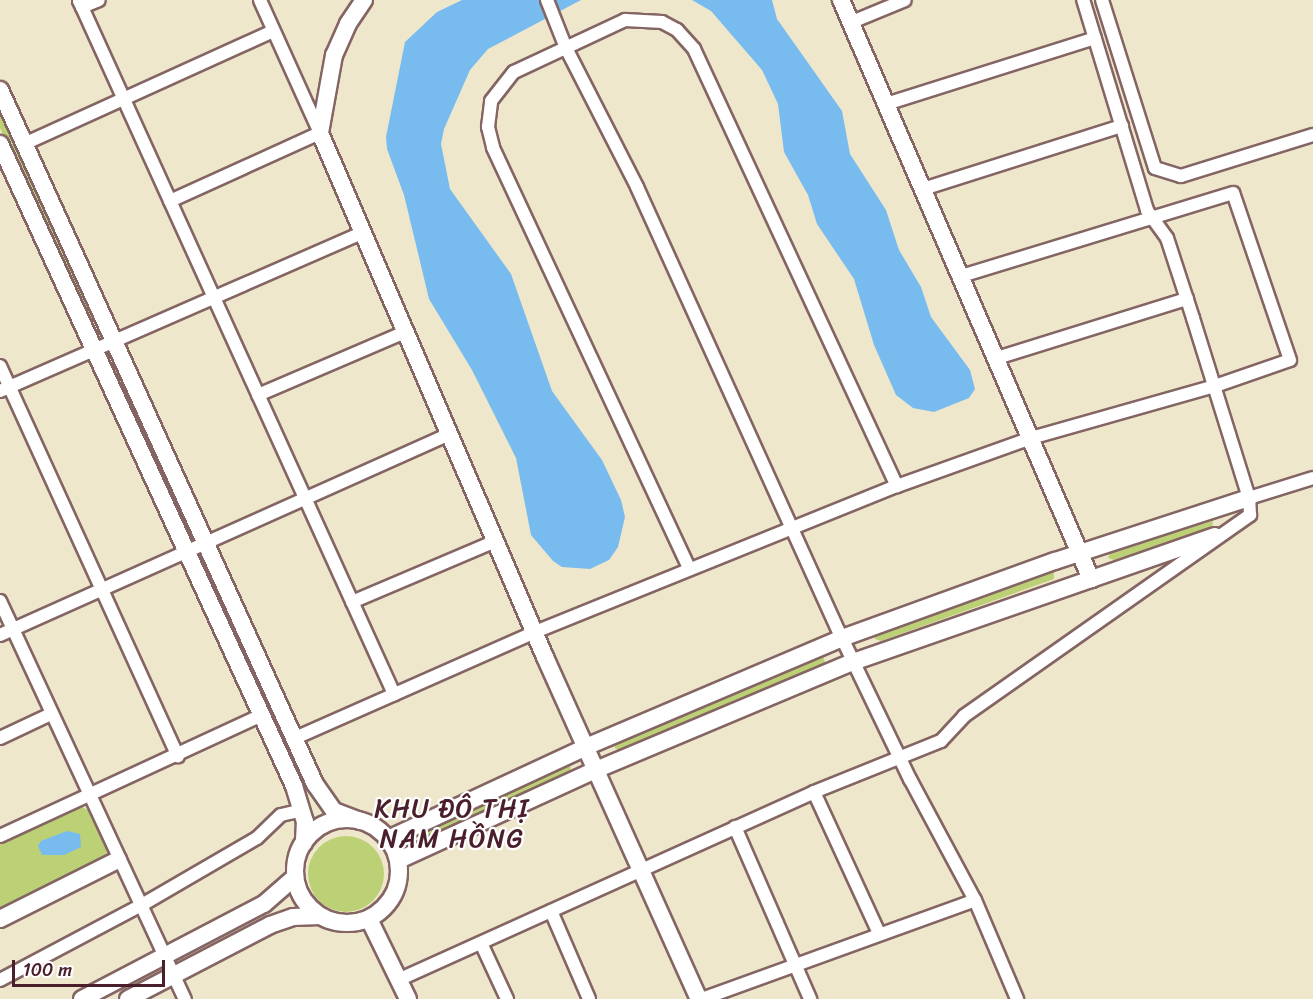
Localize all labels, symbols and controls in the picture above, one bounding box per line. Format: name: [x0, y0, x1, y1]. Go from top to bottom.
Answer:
district label: KHU ĐÔ THỊ NAM HỒNG: [374, 793, 530, 855]
scale bar: [15, 948, 168, 986]
text: 100 m: [23, 954, 72, 986]

